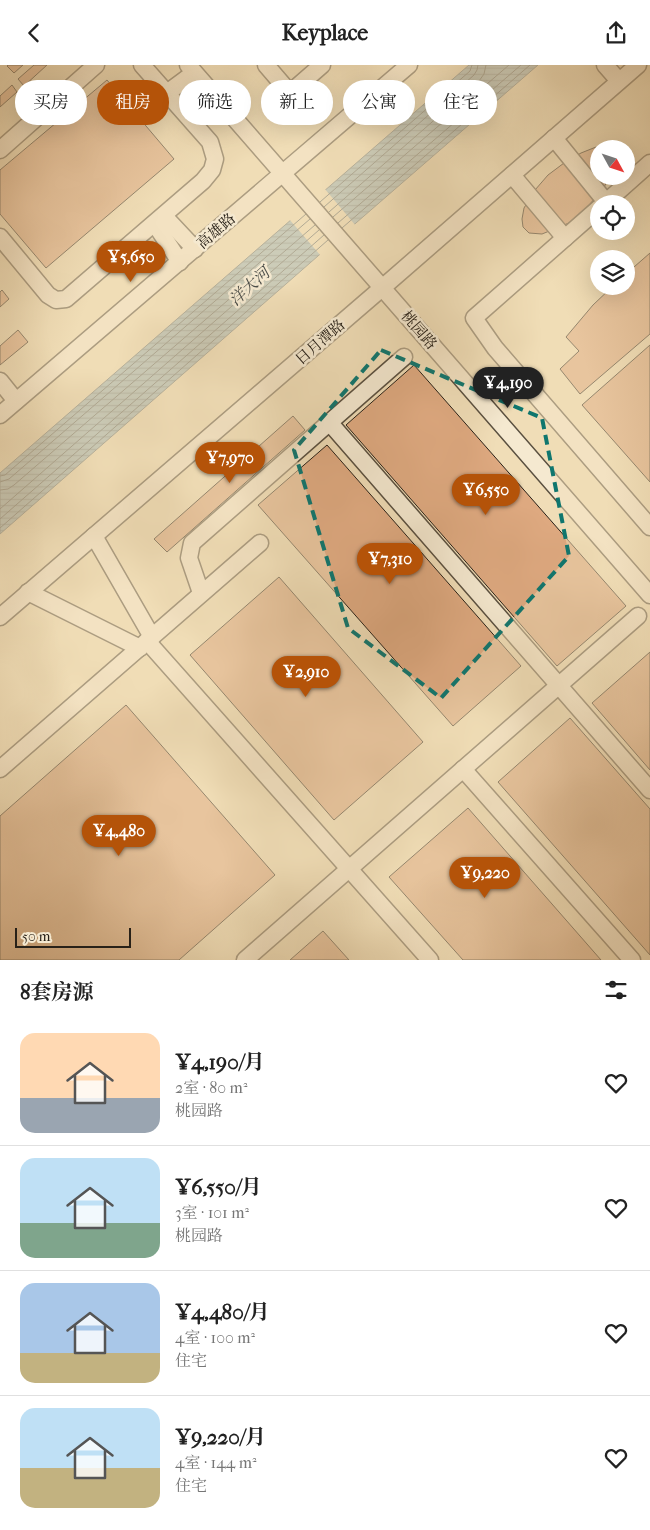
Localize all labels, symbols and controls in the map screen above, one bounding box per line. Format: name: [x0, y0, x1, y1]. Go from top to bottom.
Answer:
icon: back: [20, 19, 48, 47]
icon: share: [602, 19, 630, 47]
text: Keyplace: [282, 20, 368, 46]
chip: 买房: [15, 80, 87, 125]
chip: 租房: [97, 80, 169, 125]
chip: 筛选: [179, 80, 251, 125]
chip: 新上: [261, 80, 333, 125]
chip: 公寓: [343, 80, 415, 125]
chip: 住宅: [425, 80, 497, 125]
north arrow: [590, 140, 635, 185]
map controls: [590, 140, 635, 295]
button: locate: [590, 195, 635, 240]
street label: 高雄路: [193, 209, 239, 253]
pin: ¥5,650: [90, 241, 172, 283]
text: ¥5,650: [108, 247, 154, 266]
button: layers: [590, 250, 635, 295]
water label: 洋大河: [225, 261, 276, 309]
street label: 桃园路: [397, 307, 441, 353]
street label: 日月潭路: [291, 316, 349, 368]
pin: ¥4,190: [467, 367, 549, 409]
text: ¥4,190: [484, 373, 532, 392]
pin: ¥7,970: [189, 441, 271, 484]
text: ¥7,970: [206, 448, 254, 467]
pin: ¥6,550: [445, 473, 527, 516]
text: ¥6,550: [463, 480, 509, 499]
pin: ¥7,310: [349, 543, 431, 585]
text: ¥7,310: [368, 549, 412, 568]
pin: ¥2,910: [265, 655, 347, 698]
text: ¥2,910: [283, 662, 329, 681]
pin: ¥4,480: [78, 815, 160, 857]
text: ¥4,480: [93, 821, 145, 840]
pin: ¥9,220: [444, 857, 526, 899]
text: ¥9,220: [460, 863, 510, 882]
scale bar: [15, 925, 131, 948]
text: 50 m: [22, 928, 50, 945]
icon: filters: [602, 976, 630, 1004]
text: 8套房源: [20, 980, 94, 1004]
text: ¥4,190/月: [175, 1050, 265, 1074]
icon: home: [60, 1053, 120, 1113]
icon: heart: [602, 1069, 630, 1097]
text: 2室 · 80 m²: [175, 1078, 247, 1097]
text: 桃园路: [175, 1101, 223, 1120]
text: ¥6,550/月: [175, 1175, 262, 1199]
icon: home: [60, 1178, 120, 1238]
icon: heart: [602, 1194, 630, 1222]
text: 3室 · 101 m²: [175, 1203, 249, 1222]
text: 桃园路: [175, 1226, 223, 1245]
text: ¥4,480/月: [175, 1300, 270, 1324]
icon: home: [60, 1303, 120, 1363]
icon: heart: [602, 1319, 630, 1347]
text: 4室 · 100 m²: [175, 1328, 255, 1347]
text: 住宅: [175, 1351, 207, 1370]
text: ¥9,220/月: [175, 1425, 266, 1449]
icon: home: [60, 1428, 120, 1488]
icon: heart: [602, 1444, 630, 1472]
text: 4室 · 144 m²: [175, 1453, 256, 1472]
text: 住宅: [175, 1476, 207, 1495]

